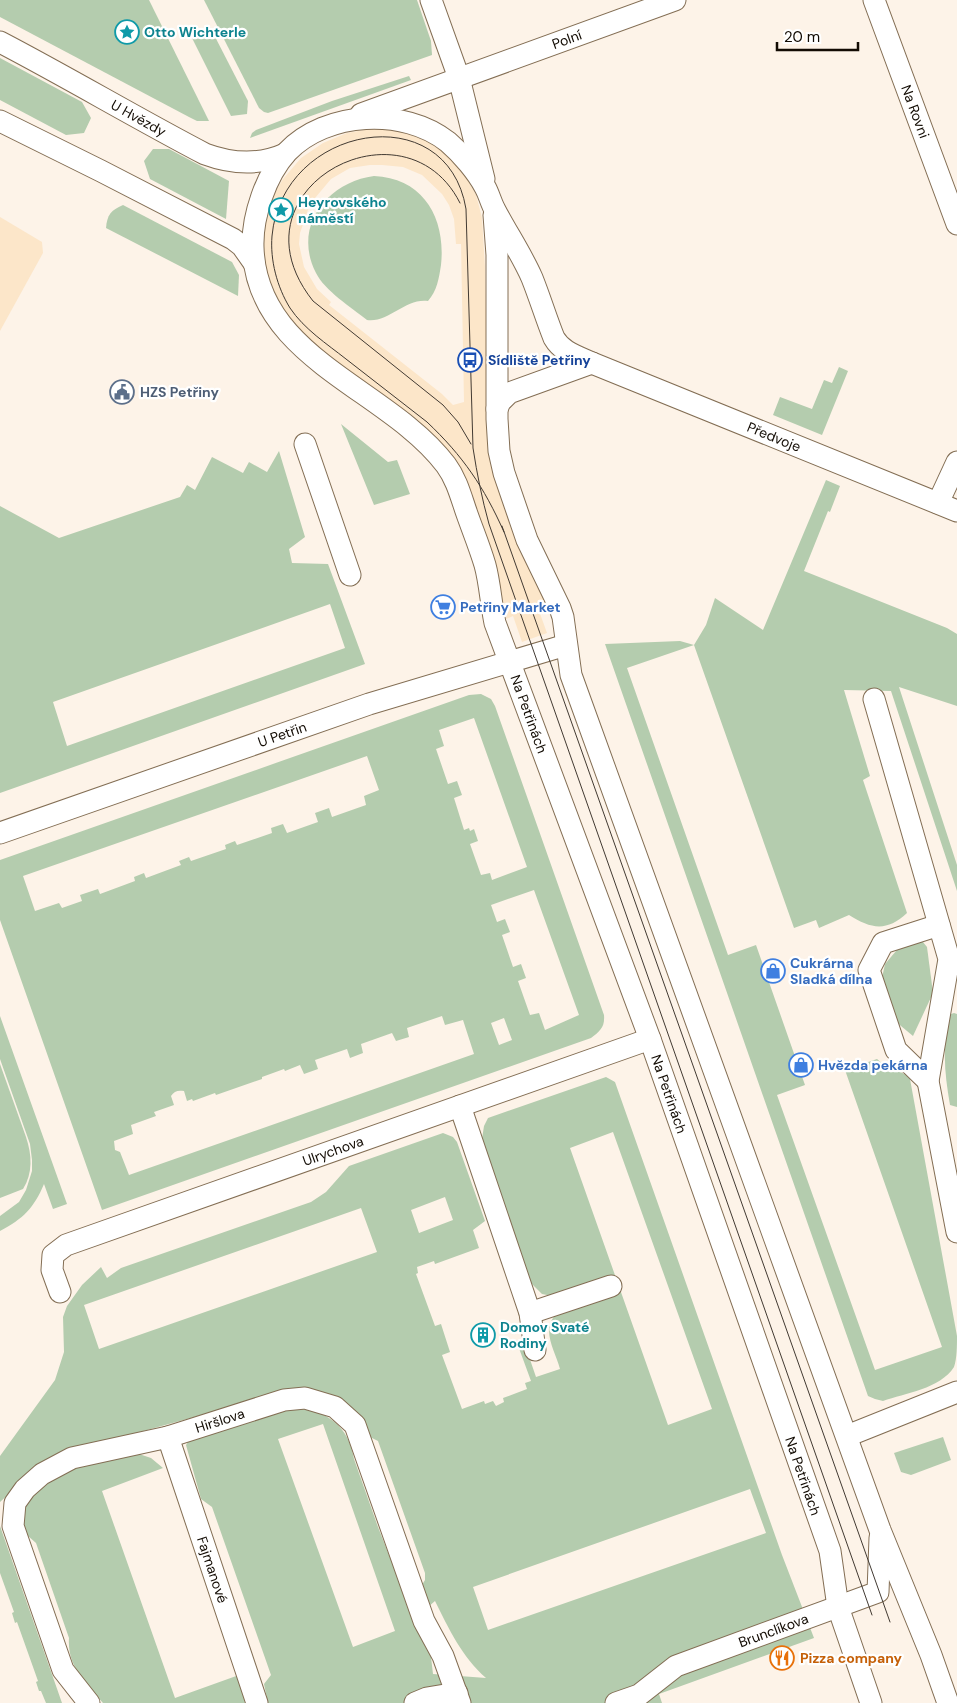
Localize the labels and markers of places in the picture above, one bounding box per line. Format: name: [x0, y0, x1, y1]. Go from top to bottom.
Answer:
place icon: Otto Wichterle: [114, 19, 140, 45]
place label: Otto Wichterle: [144, 23, 246, 41]
place label: Heyrovského náměstí: [298, 193, 387, 227]
place icon: Heyrovského náměstí: [268, 197, 294, 223]
bus stop icon: Sídliště Petřiny: [457, 347, 483, 373]
place label: Sídliště Petřiny: [488, 351, 591, 369]
public building icon: HZS Petřiny: [109, 379, 135, 405]
place label: HZS Petřiny: [140, 383, 219, 401]
supermarket icon: Petřiny Market: [430, 594, 456, 620]
place label: Petřiny Market: [460, 598, 561, 616]
place label: Cukrárna Sladká dílna: [790, 954, 872, 988]
shop icon: Cukrárna Sladká dílna: [760, 958, 786, 984]
shop icon: Hvězda pekárna: [788, 1052, 814, 1078]
place label: Hvězda pekárna: [818, 1056, 928, 1074]
place label: Domov Svaté Rodiny: [500, 1318, 589, 1352]
building icon: Domov Svaté Rodiny: [470, 1322, 496, 1348]
restaurant icon: Pizza company: [769, 1645, 795, 1671]
place label: Pizza company: [800, 1649, 903, 1667]

